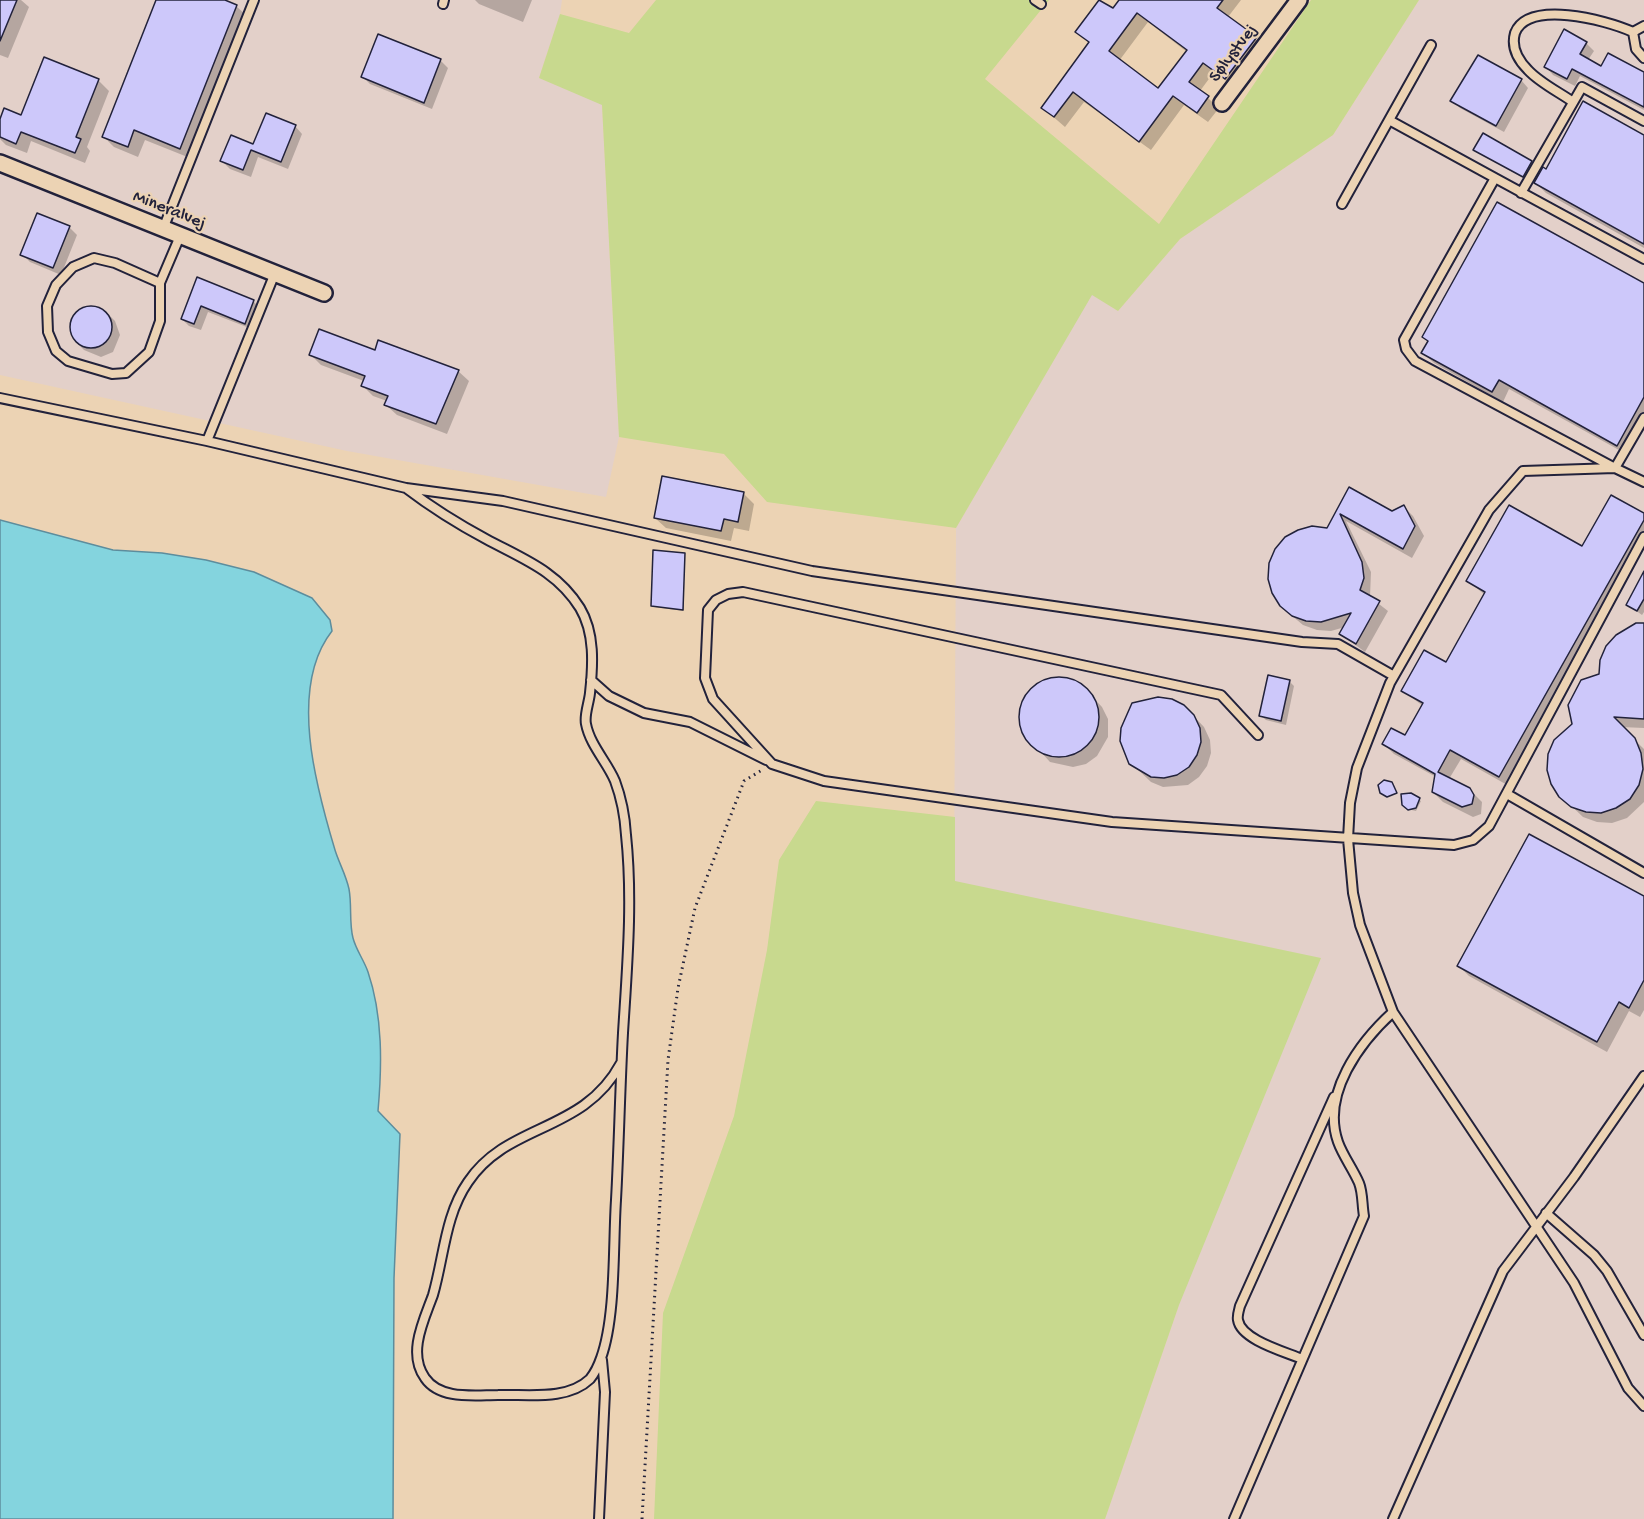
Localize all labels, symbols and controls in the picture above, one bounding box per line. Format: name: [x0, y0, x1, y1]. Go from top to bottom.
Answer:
street label: Sølystvej: [1205, 21, 1263, 87]
street label: Mineralvej: [129, 187, 209, 235]

